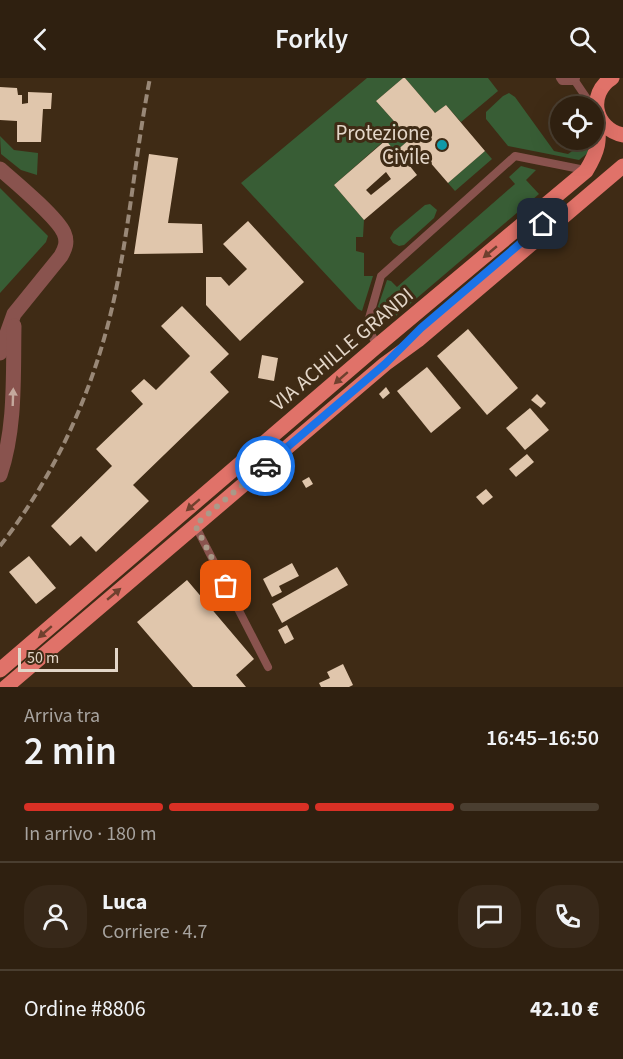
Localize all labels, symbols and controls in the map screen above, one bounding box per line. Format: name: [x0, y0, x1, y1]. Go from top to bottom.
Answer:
text: Forkly: [275, 20, 348, 59]
icon: back: [24, 23, 57, 56]
icon: search: [566, 23, 599, 56]
map controls: [550, 96, 604, 150]
button: locate: [550, 96, 604, 150]
place label: Protezione Civile: [335, 118, 430, 172]
marker: Protezione Civile: [435, 138, 449, 152]
pin: [517, 198, 568, 249]
icon: home: [526, 207, 559, 240]
one-way arrow: [482, 245, 498, 258]
street label: VIA ACHILLE GRANDI: [264, 280, 420, 418]
one-way arrow: [333, 371, 349, 384]
one-way arrow: [8, 387, 17, 406]
courier: [235, 436, 295, 496]
icon: car: [249, 450, 282, 483]
one-way arrow: [185, 498, 201, 511]
pin: [200, 560, 251, 611]
icon: bag: [209, 569, 242, 602]
one-way arrow: [106, 588, 122, 601]
one-way arrow: [38, 625, 53, 638]
scale bar: [18, 645, 118, 672]
text: 50 m: [27, 647, 59, 669]
text: Arriva tra: [24, 702, 100, 730]
text: 16:45–16:50: [486, 722, 599, 754]
text: 2 min: [24, 724, 117, 780]
text: In arrivo · 180 m: [24, 820, 157, 848]
button: person: [24, 885, 87, 948]
button: chat: [458, 885, 521, 948]
button: phone: [536, 885, 599, 948]
text: Luca: [102, 886, 147, 918]
text: Corriere · 4.7: [102, 918, 207, 946]
text: Ordine #8806: [24, 993, 146, 1025]
text: 42.10 €: [530, 993, 599, 1025]

